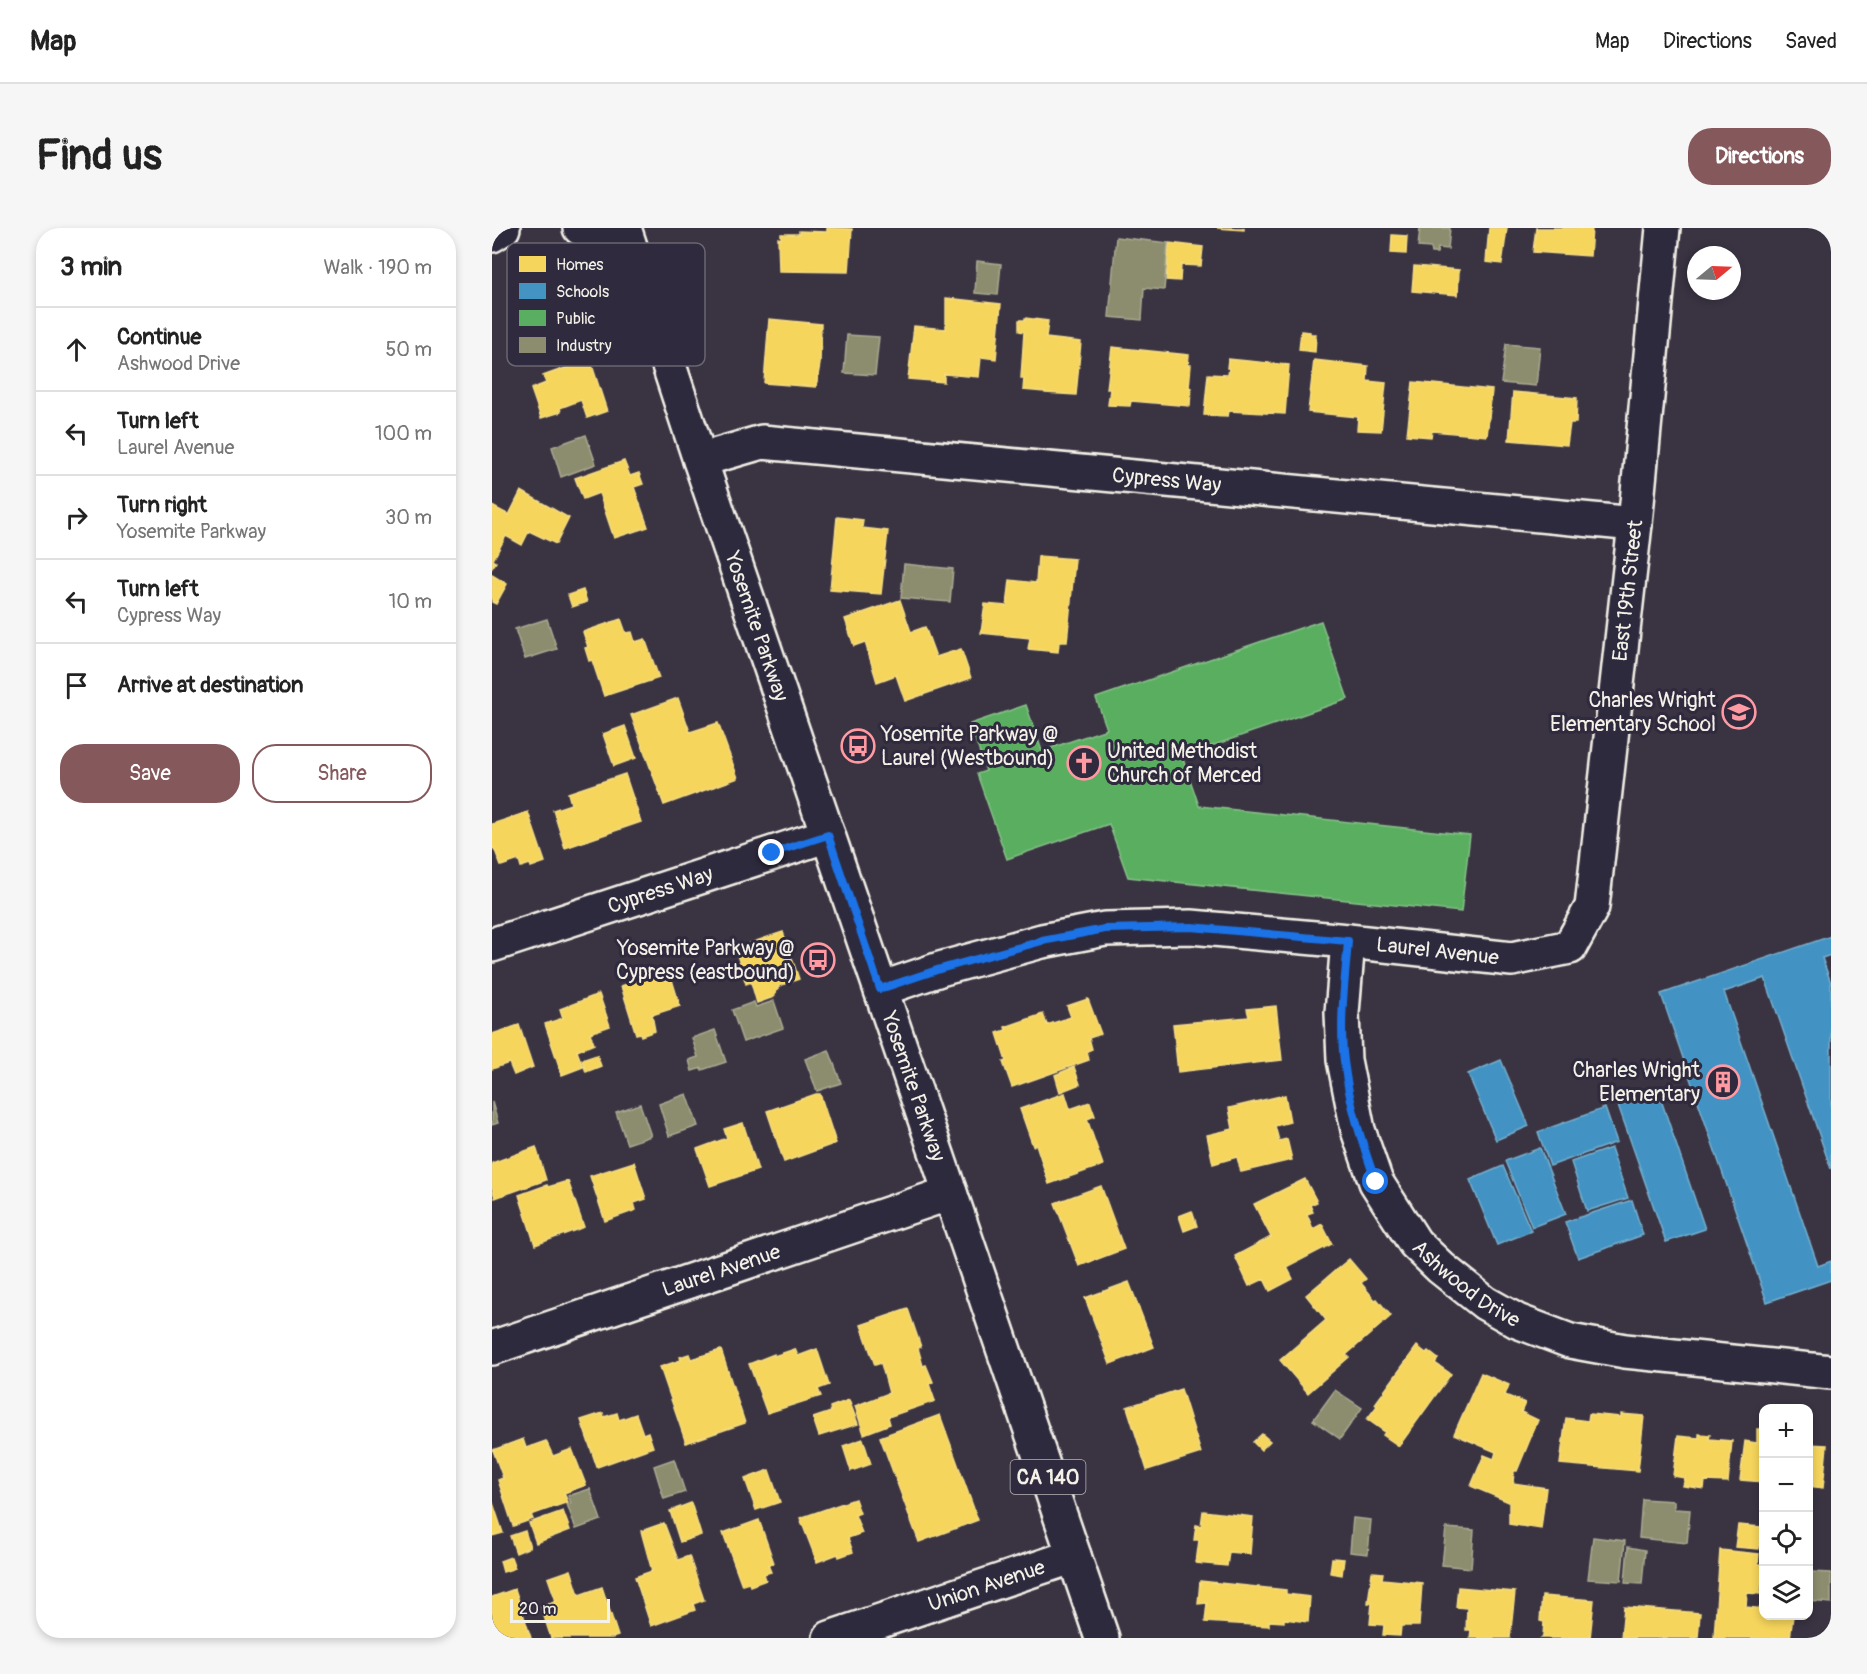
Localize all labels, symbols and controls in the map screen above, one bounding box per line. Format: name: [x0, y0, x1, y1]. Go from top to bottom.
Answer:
text: Map: [30, 24, 76, 59]
text: Map: [1595, 28, 1630, 55]
text: Directions: [1663, 28, 1752, 55]
text: Saved: [1785, 28, 1837, 55]
button: Directions: [1688, 128, 1831, 185]
text: Find us: [36, 130, 162, 182]
legend: [507, 243, 705, 366]
north arrow: [1687, 246, 1741, 300]
text: 3 min: [60, 251, 122, 283]
text: Walk · 190 m: [324, 255, 432, 280]
text: Homes: [556, 255, 604, 275]
text: Schools: [556, 282, 609, 302]
text: Public: [556, 309, 596, 329]
text: Continue: [117, 323, 201, 351]
icon: ahead: [60, 333, 93, 366]
text: Industry: [556, 336, 612, 356]
text: 50 m: [385, 337, 432, 362]
text: Ashwood Drive: [117, 351, 240, 376]
text: Turn left: [117, 407, 199, 435]
icon: left: [60, 417, 93, 450]
text: 100 m: [375, 421, 432, 446]
text: Laurel Avenue: [117, 435, 234, 460]
street label: Cypress Way: [1111, 462, 1222, 499]
text: Turn right: [117, 491, 207, 519]
icon: right: [60, 501, 93, 534]
text: 30 m: [385, 505, 432, 530]
street label: East 19th Street: [1607, 518, 1649, 663]
text: Yosemite Parkway: [117, 519, 266, 544]
street label: Yosemite Parkway: [718, 547, 794, 705]
text: Turn left: [117, 575, 199, 603]
icon: left: [60, 585, 93, 618]
text: 10 m: [388, 589, 432, 614]
text: Cypress Way: [117, 603, 221, 628]
icon: arrive: [60, 669, 93, 702]
text: Arrive at destination: [117, 671, 303, 699]
place label: Charles Wright Elementary School: [1550, 687, 1717, 738]
school or university icon: Charles Wright Elementary School: [1721, 694, 1757, 730]
place label: Yosemite Parkway @ Laurel (Westbound): [880, 721, 1059, 772]
bus stop icon: Yosemite Parkway @ Laurel (Westbound): [840, 728, 876, 764]
place label: United Methodist Church of Merced: [1107, 738, 1262, 789]
button: Save: [60, 744, 240, 803]
button: Share: [252, 744, 432, 803]
church icon: United Methodist Church of Merced: [1066, 745, 1102, 781]
route end: [758, 839, 784, 865]
street label: Cypress Way: [604, 861, 717, 920]
street label: Laurel Avenue: [1375, 931, 1501, 972]
place label: Yosemite Parkway @ Cypress (eastbound): [616, 935, 795, 986]
bus stop icon: Yosemite Parkway @ Cypress (eastbound): [800, 942, 836, 978]
street label: Yosemite Parkway: [875, 1007, 951, 1165]
place label: Charles Wright Elementary: [1572, 1057, 1701, 1108]
building icon: Charles Wright Elementary: [1705, 1064, 1741, 1100]
route start: [1362, 1168, 1388, 1194]
street label: Ashwood Drive: [1406, 1234, 1525, 1334]
street label: Laurel Avenue: [659, 1238, 785, 1303]
map controls: [1759, 1404, 1813, 1620]
button: +: [1759, 1404, 1813, 1458]
button: −: [1759, 1458, 1813, 1512]
road number: CA 140: [1010, 1460, 1086, 1494]
button: locate: [1759, 1512, 1813, 1566]
street label: Union Avenue: [925, 1554, 1049, 1618]
button: layers: [1759, 1566, 1813, 1620]
scale bar: [510, 1596, 610, 1624]
text: 20 m: [519, 1599, 557, 1619]

